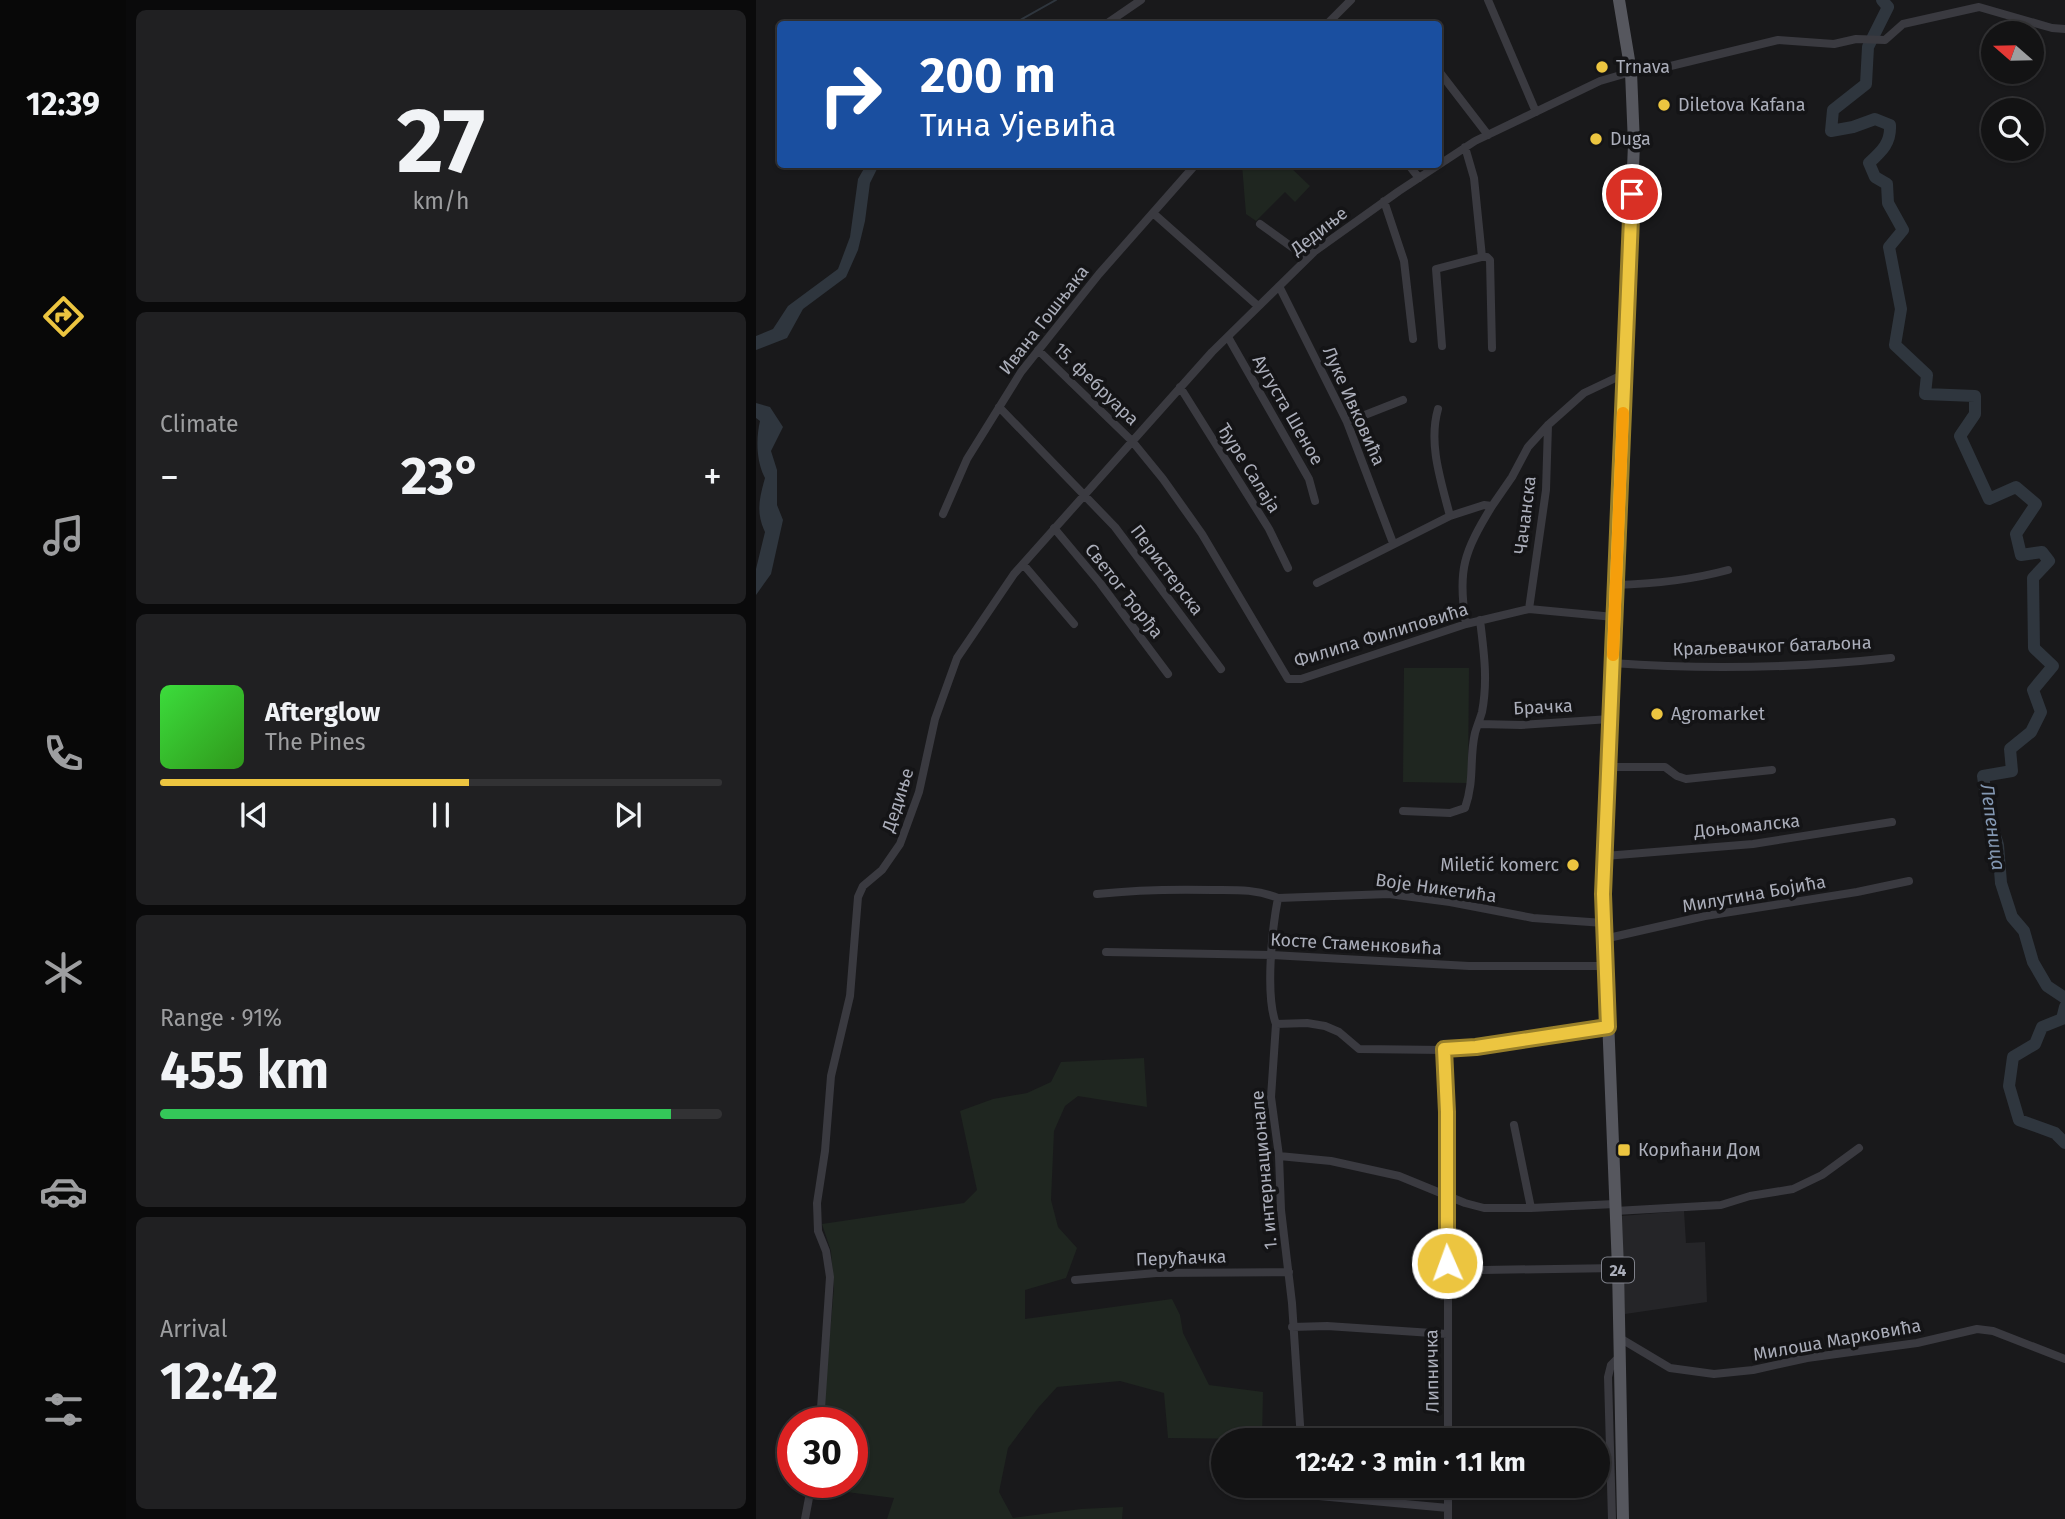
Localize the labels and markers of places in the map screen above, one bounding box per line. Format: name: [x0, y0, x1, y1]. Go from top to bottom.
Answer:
place label: Trnava: [1616, 56, 1670, 78]
marker: Trnava: [1594, 59, 1610, 75]
place label: Diletova Kafana: [1678, 94, 1806, 116]
marker: Diletova Kafana: [1656, 97, 1672, 113]
place label: Duga: [1610, 128, 1651, 150]
marker: Duga: [1588, 131, 1604, 147]
pin: [1602, 164, 1662, 224]
place label: Agromarket: [1671, 703, 1766, 725]
marker: Agromarket: [1649, 706, 1665, 722]
place label: Miletić komerc: [1440, 854, 1559, 876]
marker: Miletić komerc: [1565, 857, 1581, 873]
place label: Корићани Дом: [1638, 1139, 1761, 1161]
marker: Корићани Дом: [1616, 1142, 1632, 1158]

